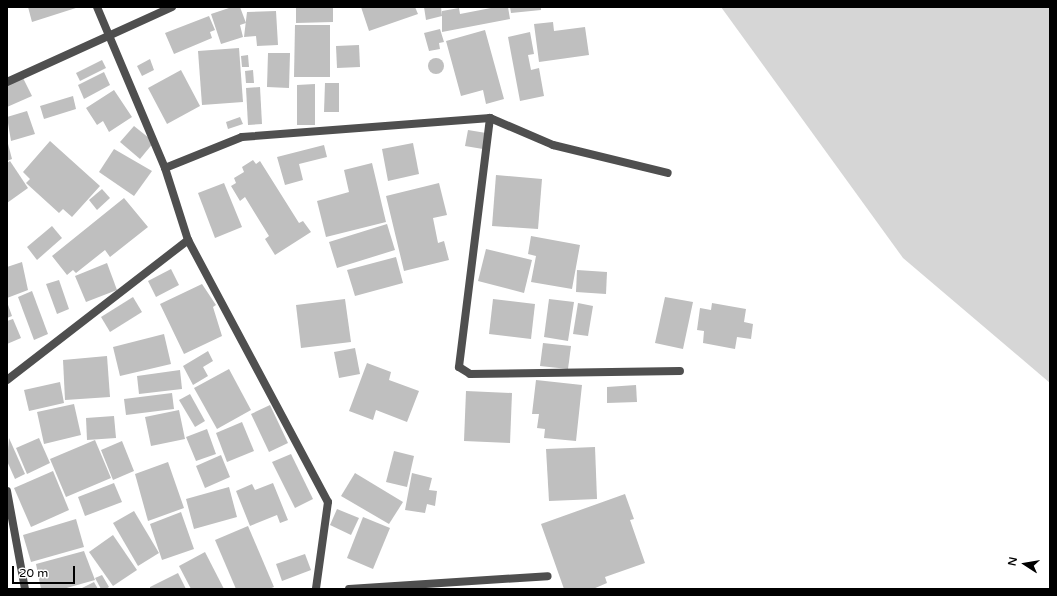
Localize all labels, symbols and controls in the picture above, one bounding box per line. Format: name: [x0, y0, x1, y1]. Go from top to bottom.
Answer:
north arrow: [1005, 544, 1045, 584]
text: N: [1005, 556, 1020, 567]
scale bar: [14, 558, 77, 584]
text: 20 m: [19, 566, 48, 580]

